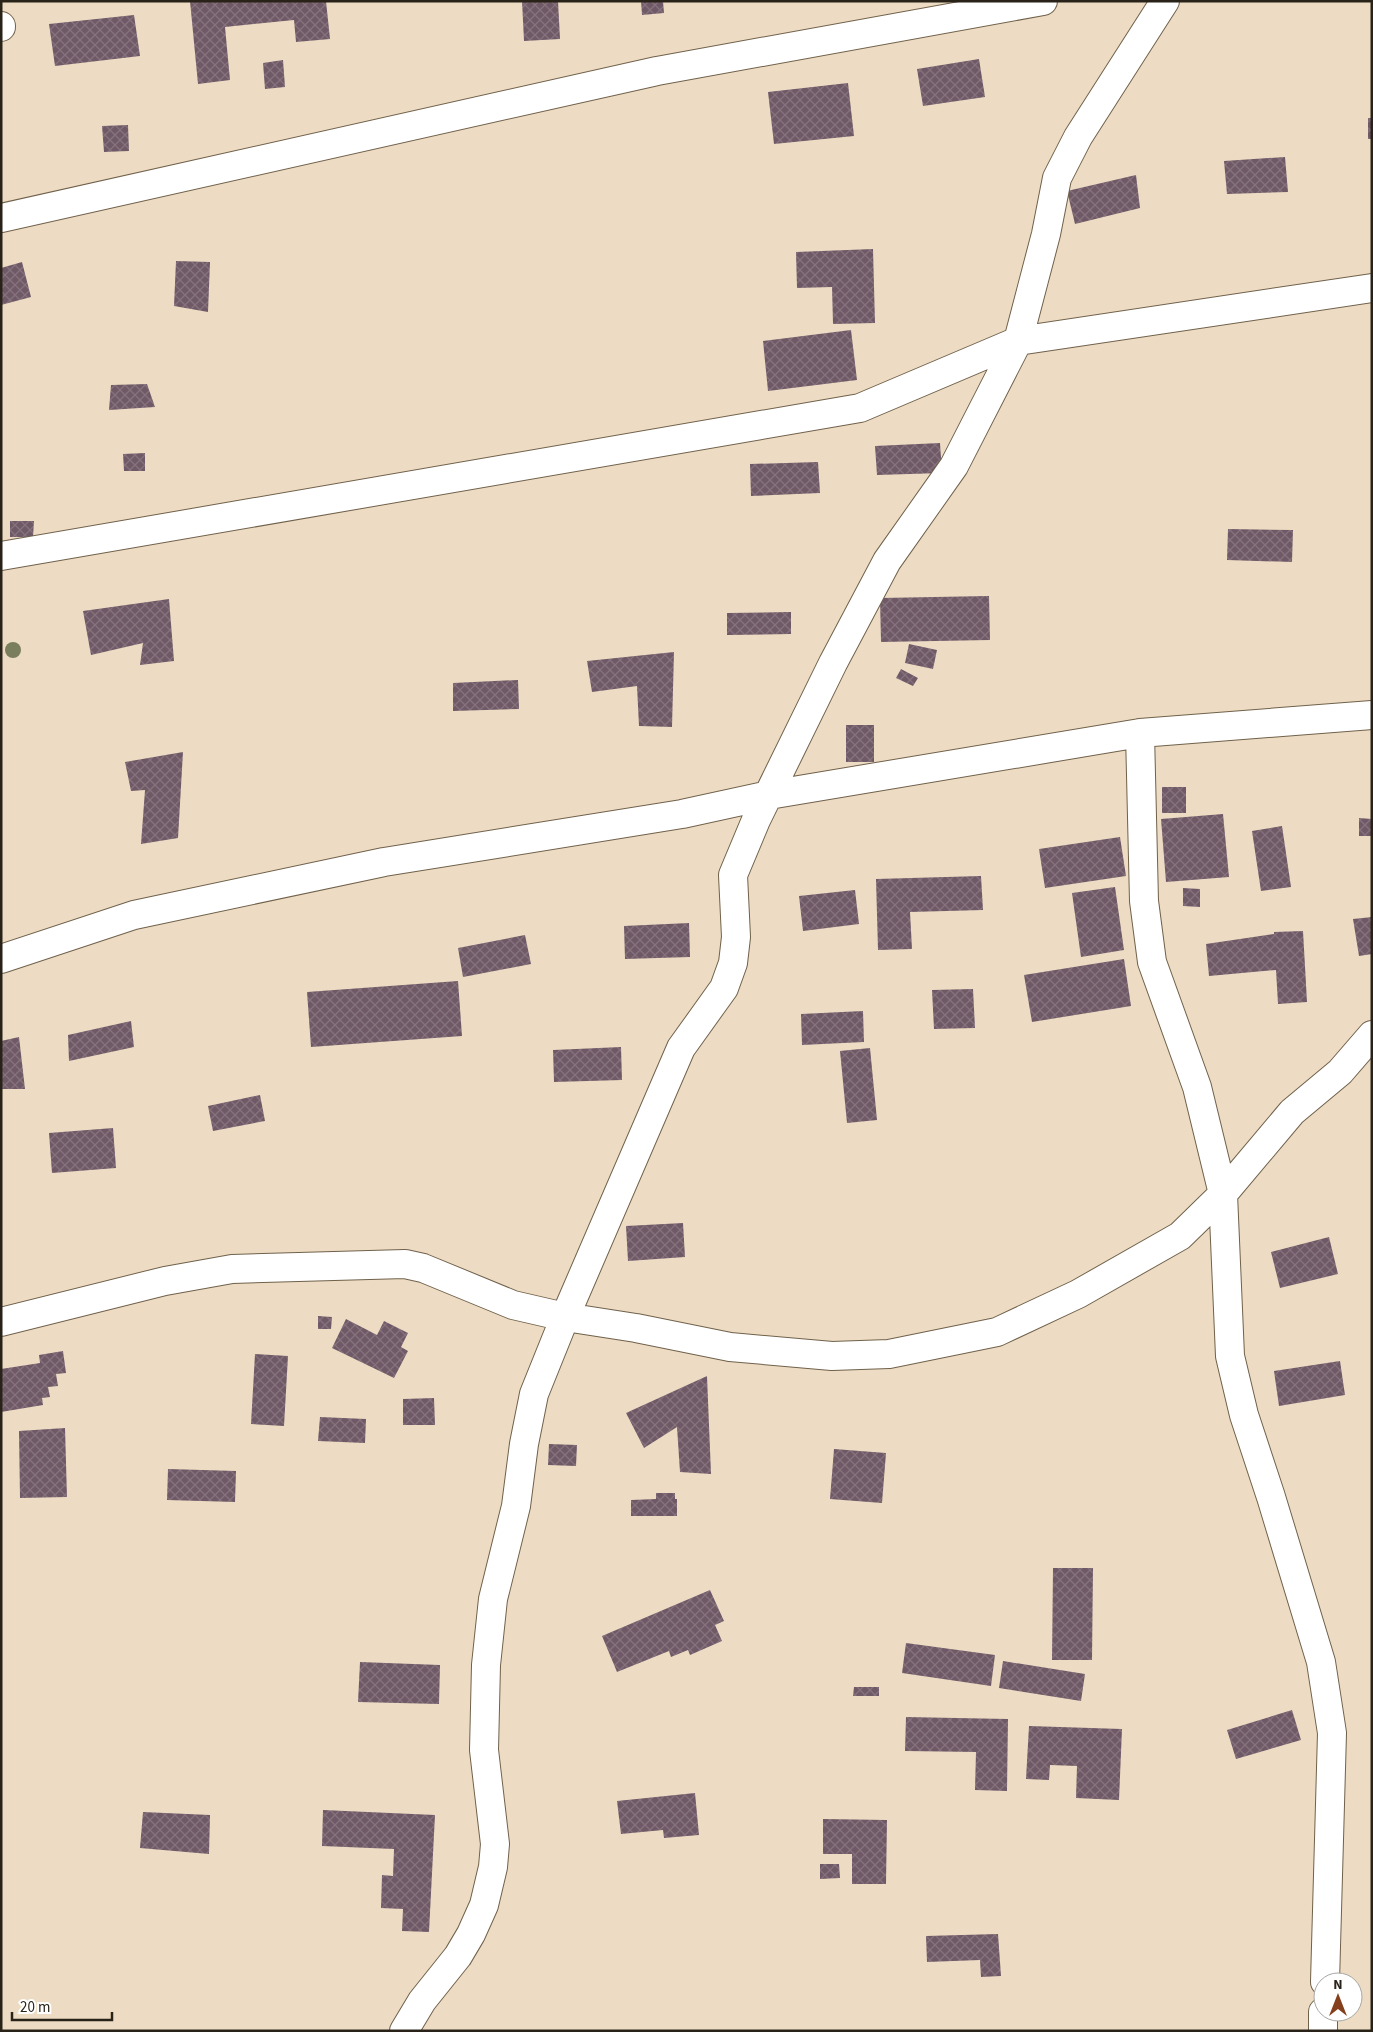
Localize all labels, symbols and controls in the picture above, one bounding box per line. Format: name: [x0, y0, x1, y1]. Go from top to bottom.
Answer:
north arrow: [1313, 1972, 1363, 2022]
text: N: [1333, 1975, 1343, 1995]
scale bar: [12, 1990, 112, 2022]
text: 20 m: [20, 1997, 50, 2018]

